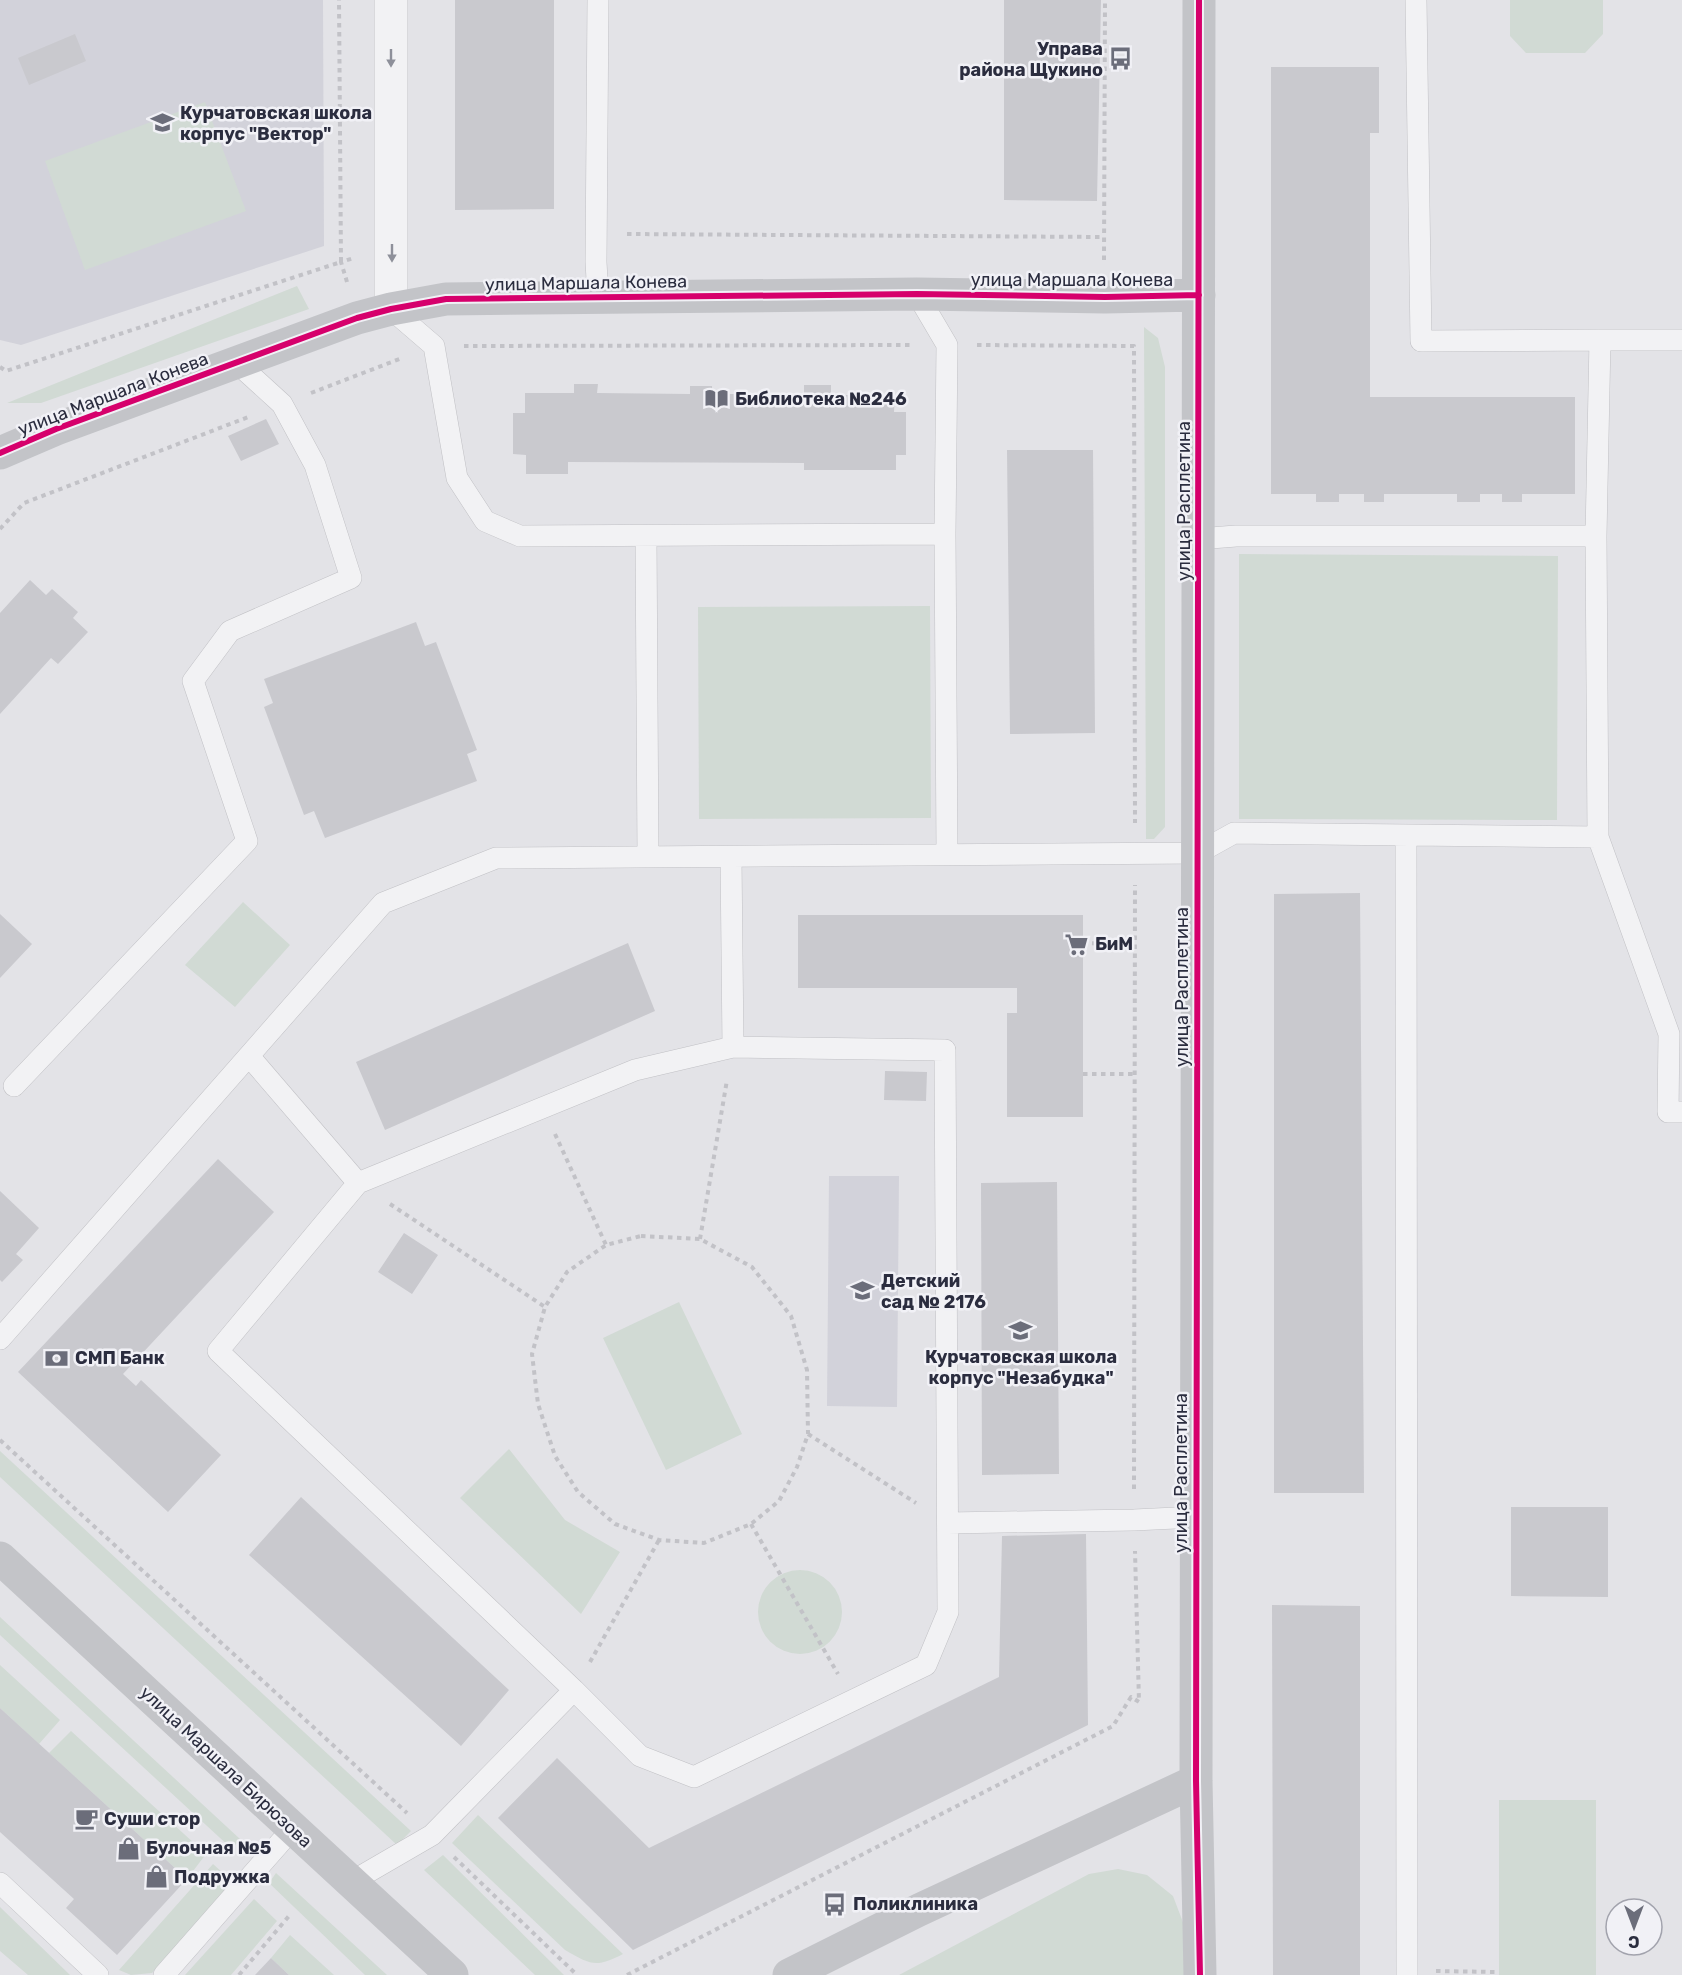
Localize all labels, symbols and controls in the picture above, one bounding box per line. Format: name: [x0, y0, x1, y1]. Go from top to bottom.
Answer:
place label: Управа района Щукино: [959, 38, 1103, 81]
bus stop icon: Управа района Щукино: [1108, 46, 1134, 72]
one-way arrow: [386, 49, 396, 68]
place label: Курчатовская школа корпус "Вектор": [180, 102, 372, 145]
school or university icon: Курчатовская школа корпус "Вектор": [149, 110, 175, 136]
one-way arrow: [387, 244, 397, 263]
street label: улица Маршала Конева: [971, 269, 1173, 291]
street label: улица Маршала Конева: [485, 270, 687, 296]
street label: улица Маршала Конева: [15, 347, 211, 441]
library icon: Библиотека №246: [704, 386, 730, 412]
place label: Библиотека №246: [735, 388, 907, 410]
street label: улица Расплетина: [1173, 421, 1195, 581]
street label: улица Расплетина: [1171, 907, 1193, 1067]
supermarket icon: БиМ: [1064, 931, 1090, 957]
place label: БиМ: [1095, 933, 1133, 955]
place label: Детский сад № 2176: [881, 1270, 986, 1313]
school or university icon: Детский сад № 2176: [850, 1278, 876, 1304]
school or university icon: Курчатовская школа корпус "Незабудка": [1008, 1318, 1034, 1344]
bank icon: СМП Банк: [44, 1345, 70, 1371]
place label: Курчатовская школа корпус "Незабудка": [925, 1346, 1117, 1389]
place label: СМП Банк: [75, 1347, 165, 1369]
street label: улица Расплетина: [1170, 1393, 1192, 1553]
street label: улица Маршала Бирюзова: [135, 1681, 317, 1853]
cafe icon: Суши стор: [73, 1806, 99, 1832]
place label: Суши стор: [104, 1808, 200, 1830]
shop icon: Булочная №5: [115, 1835, 141, 1861]
place label: Булочная №5: [146, 1837, 271, 1859]
shop icon: Подружка: [143, 1864, 169, 1890]
place label: Подружка: [174, 1866, 270, 1888]
bus stop icon: Поликлиника: [822, 1891, 848, 1917]
place label: Поликлиника: [853, 1893, 978, 1915]
north arrow: [1604, 1897, 1664, 1957]
text: С: [1628, 1932, 1640, 1951]

